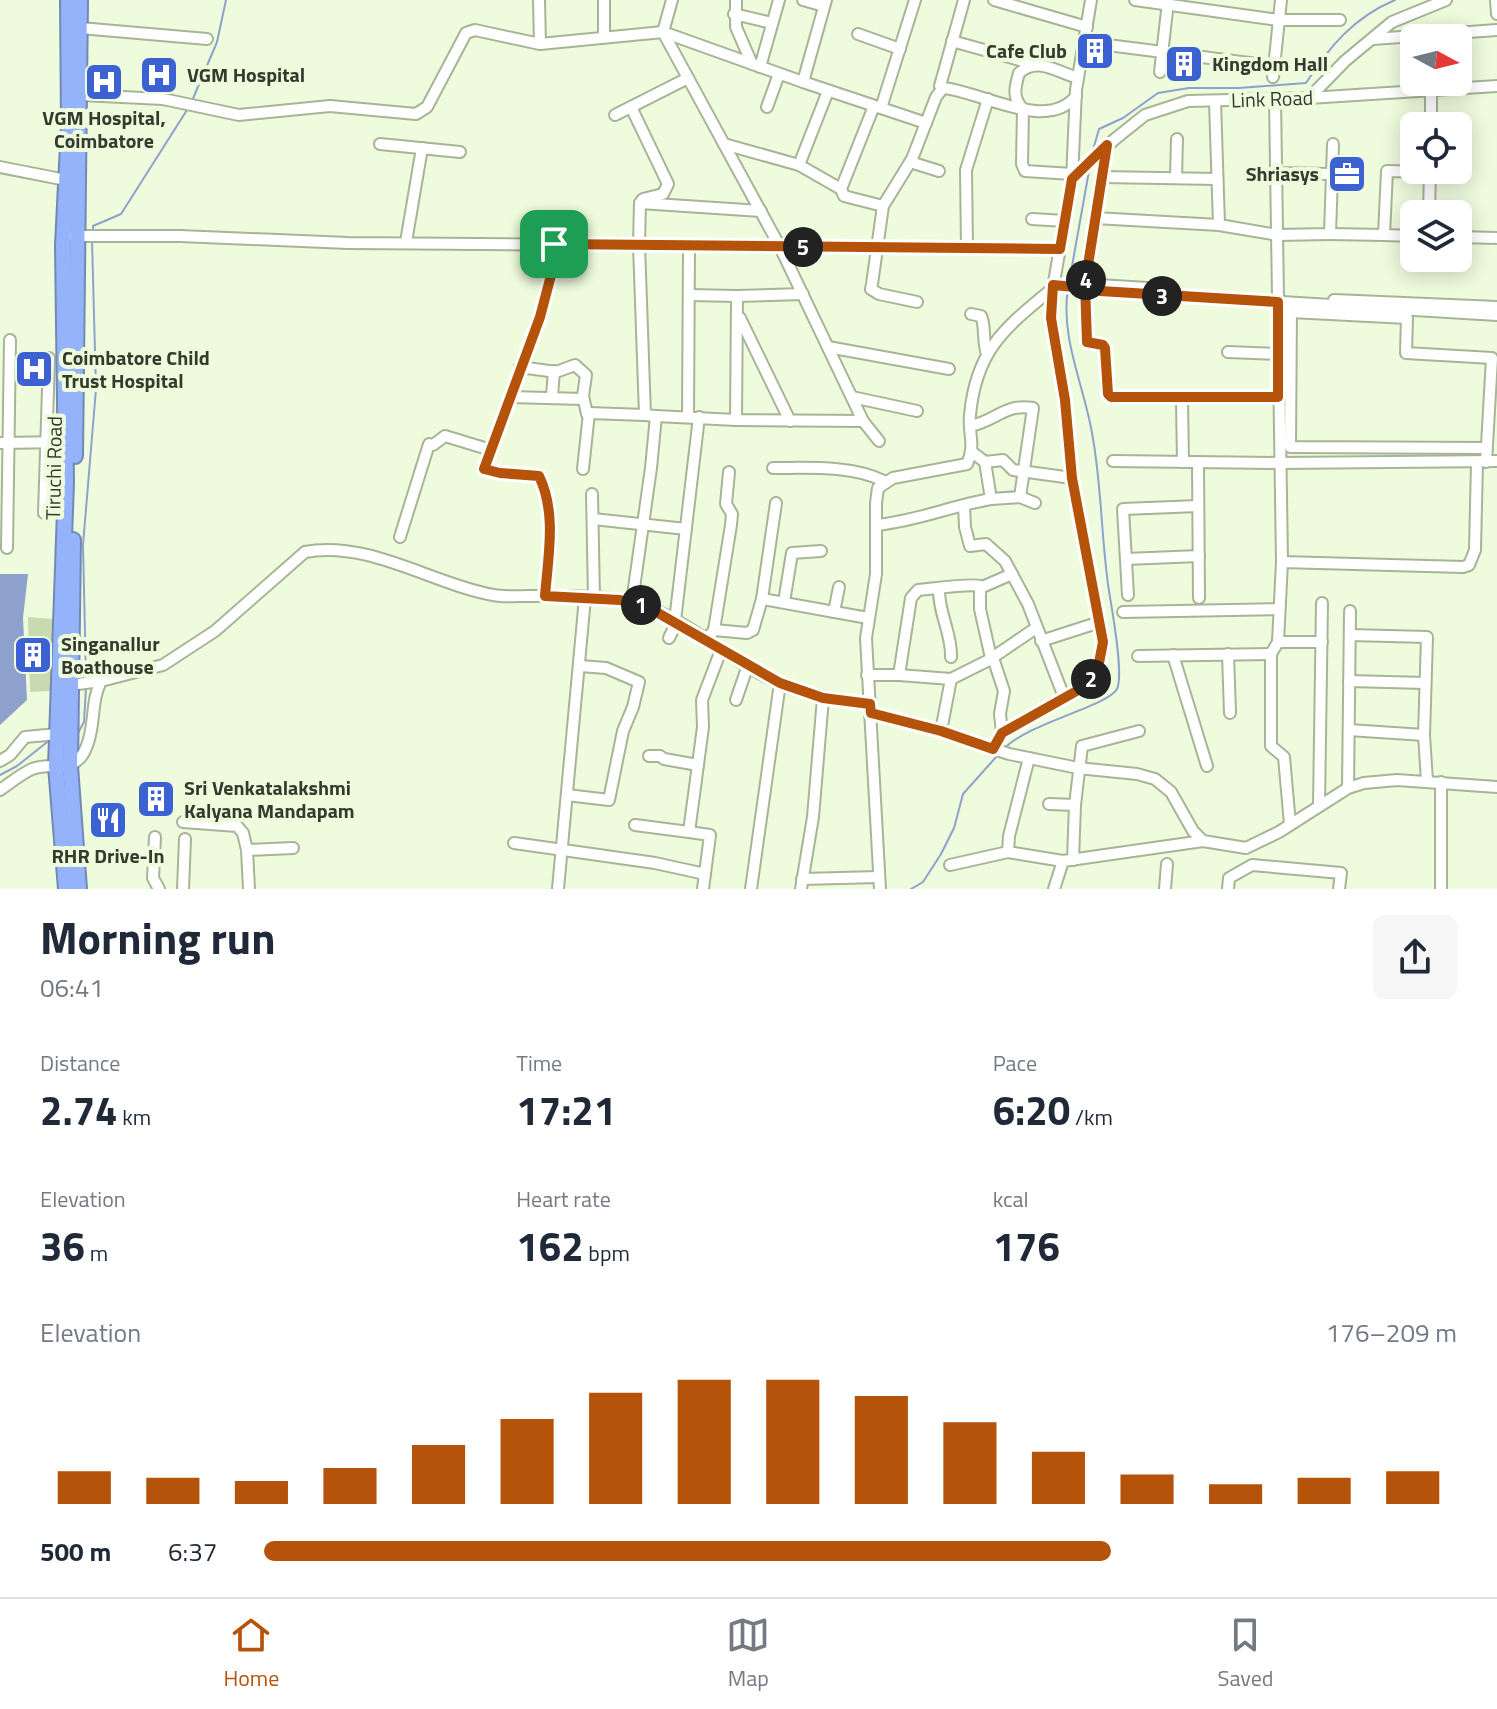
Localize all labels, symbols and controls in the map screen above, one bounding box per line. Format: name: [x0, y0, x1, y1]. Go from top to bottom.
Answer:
north arrow: [1400, 24, 1472, 96]
map controls: [1400, 24, 1472, 272]
building icon: Cafe Club: [1074, 30, 1116, 72]
place label: Cafe Club: [986, 35, 1067, 66]
building icon: Kingdom Hall: [1163, 43, 1205, 85]
place label: Kingdom Hall: [1212, 48, 1328, 79]
hospital icon: VGM Hospital: [138, 54, 180, 96]
place label: VGM Hospital: [187, 59, 305, 90]
hospital icon: VGM Hospital, Coimbatore: [83, 61, 125, 103]
street label: Link Road: [1230, 82, 1313, 115]
place label: VGM Hospital, Coimbatore: [42, 102, 166, 156]
button: locate: [1400, 112, 1472, 184]
office icon: Shriasys: [1326, 153, 1368, 195]
place label: Shriasys: [1246, 158, 1319, 189]
button: layers: [1400, 200, 1472, 272]
pin: [520, 210, 588, 278]
icon: arrive: [532, 222, 576, 266]
pin: 5: [783, 227, 823, 267]
text: 5: [797, 230, 809, 264]
pin: 4: [1066, 260, 1106, 300]
text: 4: [1080, 263, 1092, 297]
pin: 3: [1142, 276, 1182, 316]
text: 3: [1156, 279, 1168, 313]
place label: Coimbatore Child Trust Hospital: [62, 342, 210, 396]
hospital icon: Coimbatore Child Trust Hospital: [13, 348, 55, 390]
street label: Tiruchi Road: [37, 416, 70, 520]
pin: 1: [621, 585, 661, 625]
text: 1: [635, 588, 647, 622]
place label: Singanallur Boathouse: [61, 628, 160, 682]
building icon: Singanallur Boathouse: [12, 634, 54, 676]
pin: 2: [1071, 659, 1111, 699]
text: 2: [1085, 662, 1097, 696]
place label: Sri Venkatalakshmi Kalyana Mandapam: [184, 772, 355, 826]
building icon: Sri Venkatalakshmi Kalyana Mandapam: [135, 778, 177, 820]
restaurant icon: RHR Drive-In: [87, 799, 129, 841]
place label: RHR Drive-In: [51, 840, 165, 871]
text: Morning run: [40, 904, 276, 971]
button: share: [1373, 915, 1457, 999]
text: 06:41: [40, 968, 104, 1007]
text: Distance: [40, 1046, 120, 1080]
text: Time: [516, 1046, 562, 1080]
text: Pace: [993, 1046, 1037, 1080]
text: 2.74: [40, 1080, 117, 1141]
text: 17:21: [516, 1080, 616, 1141]
text: 6:20: [993, 1080, 1070, 1141]
text: km: [117, 1100, 151, 1134]
text: /km: [1070, 1100, 1113, 1134]
text: Elevation: [40, 1182, 126, 1216]
text: Heart rate: [516, 1182, 611, 1216]
text: kcal: [993, 1182, 1029, 1216]
text: 36: [40, 1216, 85, 1277]
text: 162: [516, 1216, 584, 1277]
text: 176: [993, 1216, 1060, 1277]
text: m: [85, 1236, 108, 1270]
text: bpm: [584, 1236, 630, 1270]
text: Elevation: [40, 1313, 141, 1352]
text: 176–209 m: [1326, 1313, 1457, 1352]
text: 500 m: [40, 1532, 111, 1571]
text: 6:37: [168, 1532, 217, 1571]
tab: Home: [224, 1613, 279, 1695]
tab: Map: [726, 1613, 770, 1695]
tab: Saved: [1217, 1613, 1273, 1695]

